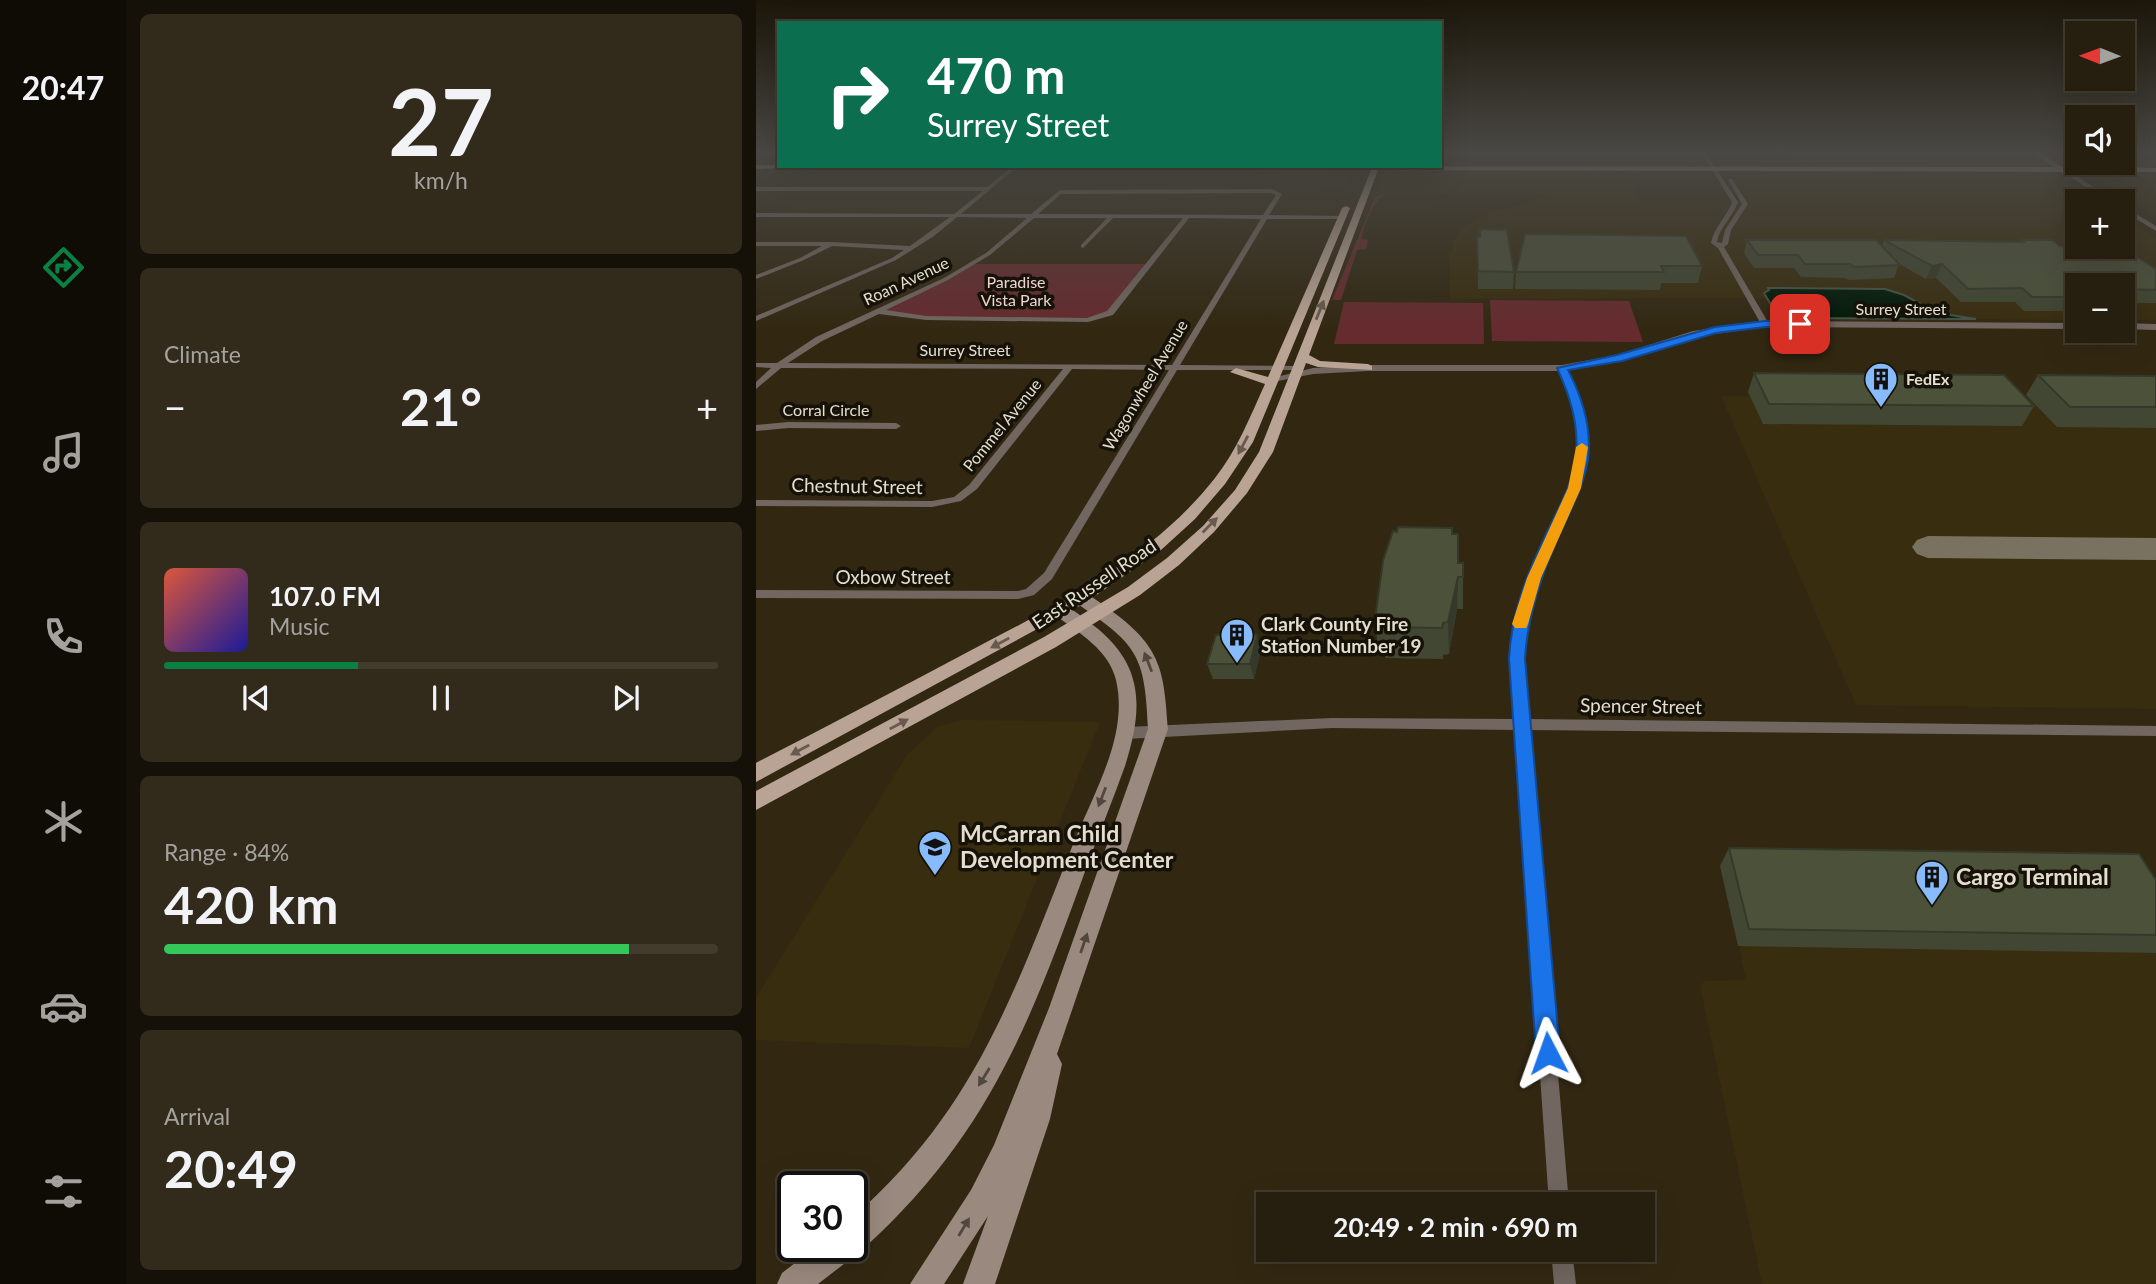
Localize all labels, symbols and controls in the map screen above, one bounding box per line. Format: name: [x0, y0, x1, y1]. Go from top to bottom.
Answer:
north arrow: [2065, 21, 2135, 91]
map controls: [2065, 21, 2135, 343]
text: 470 m: [927, 46, 1065, 104]
icon: right: [812, 49, 903, 140]
text: 27: [388, 66, 494, 175]
text: 20:47: [22, 68, 104, 107]
text: Surrey Street: [927, 105, 1109, 144]
button: sound: [2065, 105, 2135, 175]
text: km/h: [414, 166, 468, 194]
button: +: [2065, 189, 2135, 259]
icon: directions: [39, 243, 88, 292]
street label: Roan Avenue: [860, 252, 951, 309]
park label: Paradise Vista Park: [981, 272, 1052, 309]
button: −: [2065, 273, 2135, 343]
pin: [1770, 294, 1830, 354]
one-way arrow: [1314, 299, 1325, 320]
street label: Surrey Street: [1855, 299, 1947, 318]
icon: arrive: [1781, 305, 1819, 343]
street label: Wagonwheel Avenue: [1098, 316, 1191, 453]
text: Climate: [164, 340, 241, 368]
street label: Surrey Street: [919, 340, 1011, 359]
building icon: FedEx: [1862, 360, 1900, 409]
place label: FedEx: [1906, 369, 1950, 388]
text: 21°: [400, 375, 482, 437]
street label: Pommel Avenue: [959, 375, 1045, 475]
text: −: [164, 384, 186, 430]
text: +: [696, 384, 718, 430]
street label: Corral Circle: [783, 400, 869, 419]
icon: music: [39, 428, 88, 477]
one-way arrow: [1238, 436, 1250, 456]
street label: Chestnut Street: [791, 473, 923, 498]
one-way arrow: [1202, 517, 1219, 534]
street label: East Russell Road: [1027, 534, 1160, 634]
street label: Oxbow Street: [835, 565, 951, 588]
text: 107.0 FM: [269, 580, 381, 612]
icon: phone: [39, 612, 88, 661]
text: Music: [269, 612, 329, 640]
place label: Clark County Fire Station Number 19: [1261, 612, 1421, 657]
building icon: Clark County Fire Station Number 19: [1218, 616, 1256, 665]
one-way arrow: [991, 637, 1010, 649]
one-way arrow: [1143, 652, 1154, 673]
icon: previous: [237, 679, 275, 717]
icon: pause: [422, 679, 460, 717]
icon: next: [607, 679, 645, 717]
street label: Spencer Street: [1580, 693, 1702, 718]
one-way arrow: [889, 718, 909, 730]
one-way arrow: [790, 744, 810, 756]
one-way arrow: [1097, 786, 1108, 807]
icon: climate: [39, 797, 88, 846]
place label: McCarran Child Development Center: [960, 819, 1174, 873]
school or university icon: McCarran Child Development Center: [916, 828, 954, 877]
text: Range · 84%: [164, 838, 289, 866]
building icon: Cargo Terminal: [1913, 858, 1951, 907]
place label: Cargo Terminal: [1956, 862, 2109, 890]
text: 420 km: [164, 873, 338, 935]
one-way arrow: [1079, 932, 1090, 953]
icon: car: [39, 982, 88, 1031]
position arrow: [1511, 1016, 1585, 1090]
one-way arrow: [978, 1068, 991, 1087]
text: Arrival: [164, 1102, 230, 1130]
text: 20:49: [164, 1137, 298, 1199]
icon: filters: [39, 1167, 88, 1216]
speed limit sign: 30: [777, 1171, 868, 1262]
text: 20:49 · 2 min · 690 m: [1333, 1211, 1578, 1243]
one-way arrow: [958, 1218, 971, 1237]

